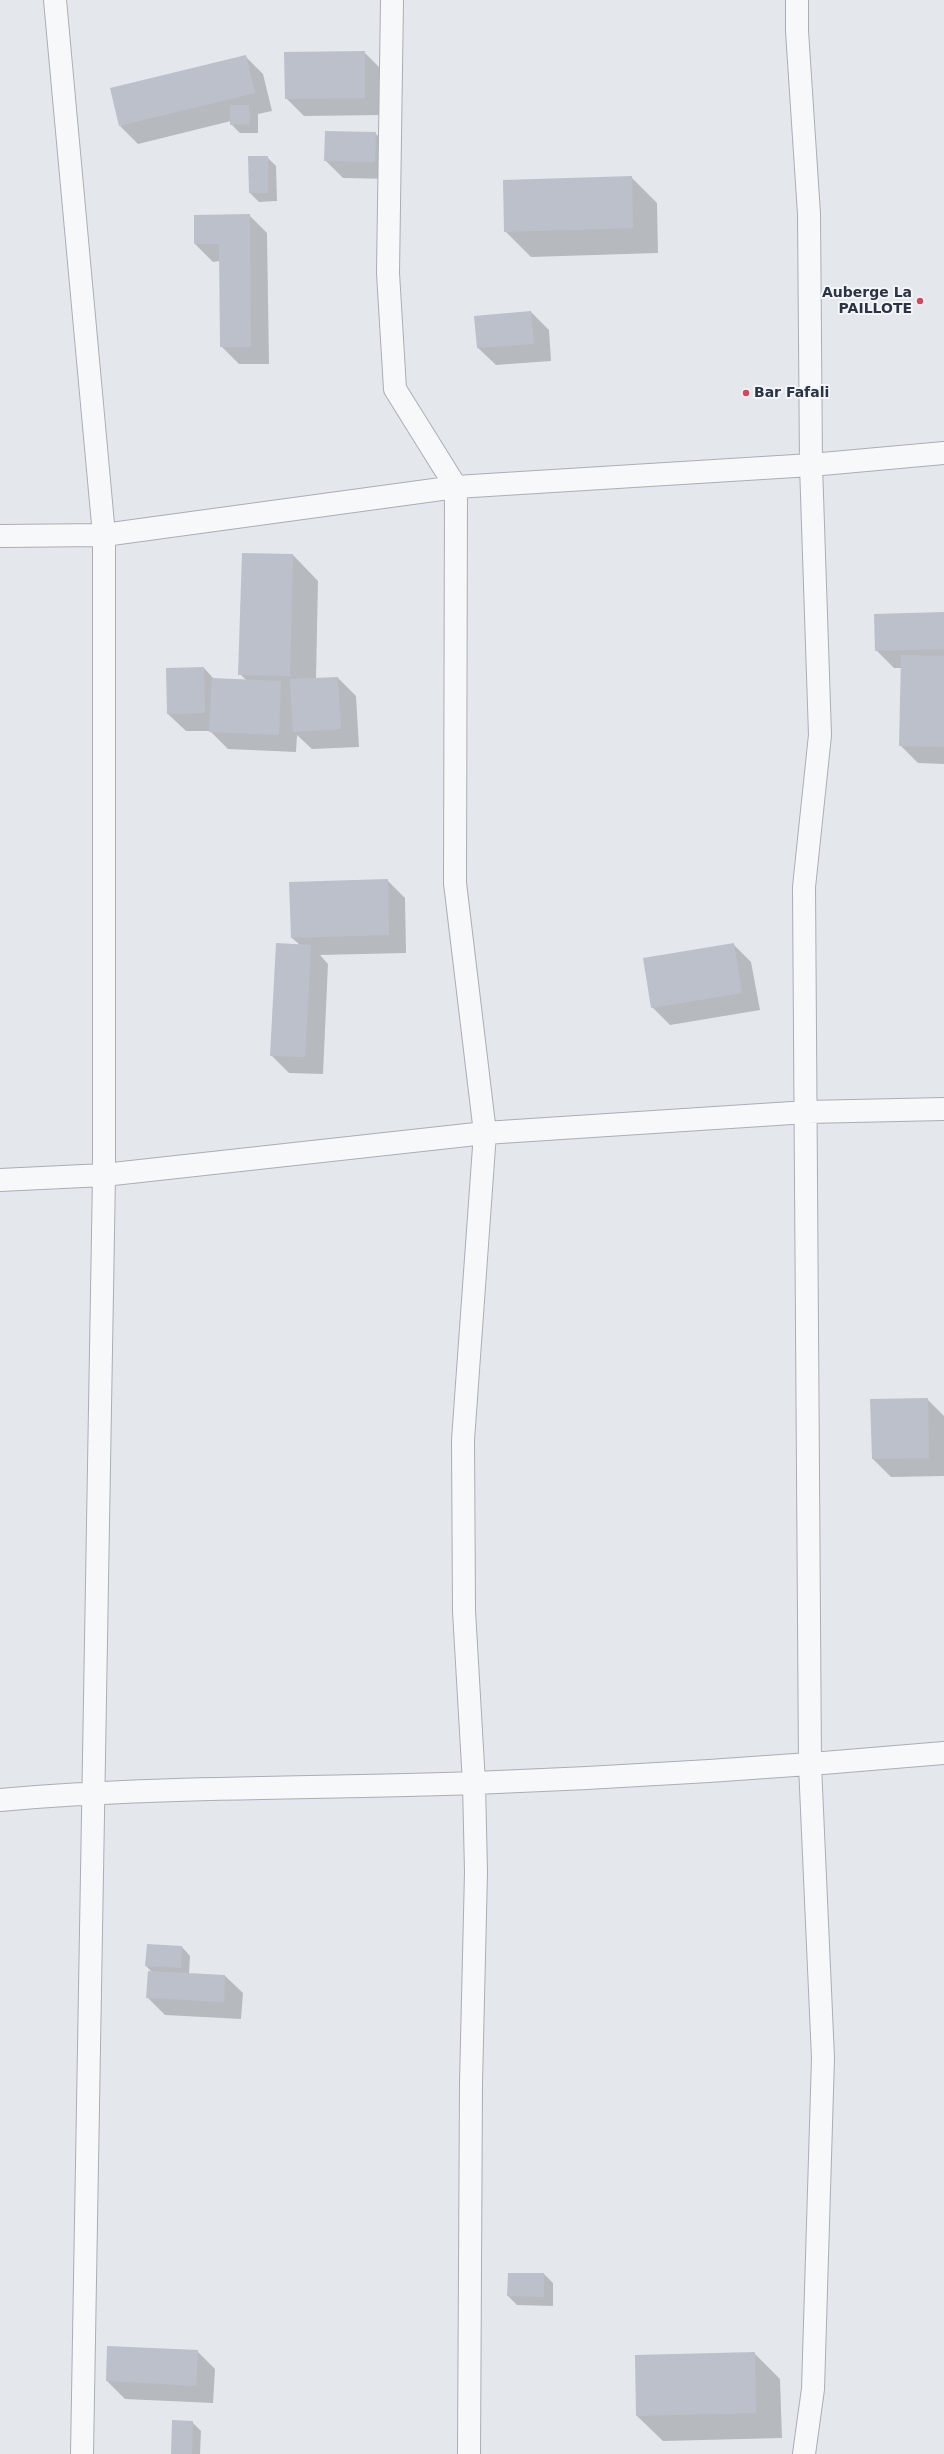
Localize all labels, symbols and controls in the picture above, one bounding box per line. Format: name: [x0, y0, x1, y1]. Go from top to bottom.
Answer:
place label: Auberge La PAILLOTE: [822, 285, 912, 318]
marker: Auberge La PAILLOTE: [915, 296, 925, 306]
place label: Bar Fafali: [754, 385, 829, 401]
marker: Bar Fafali: [741, 388, 751, 398]

